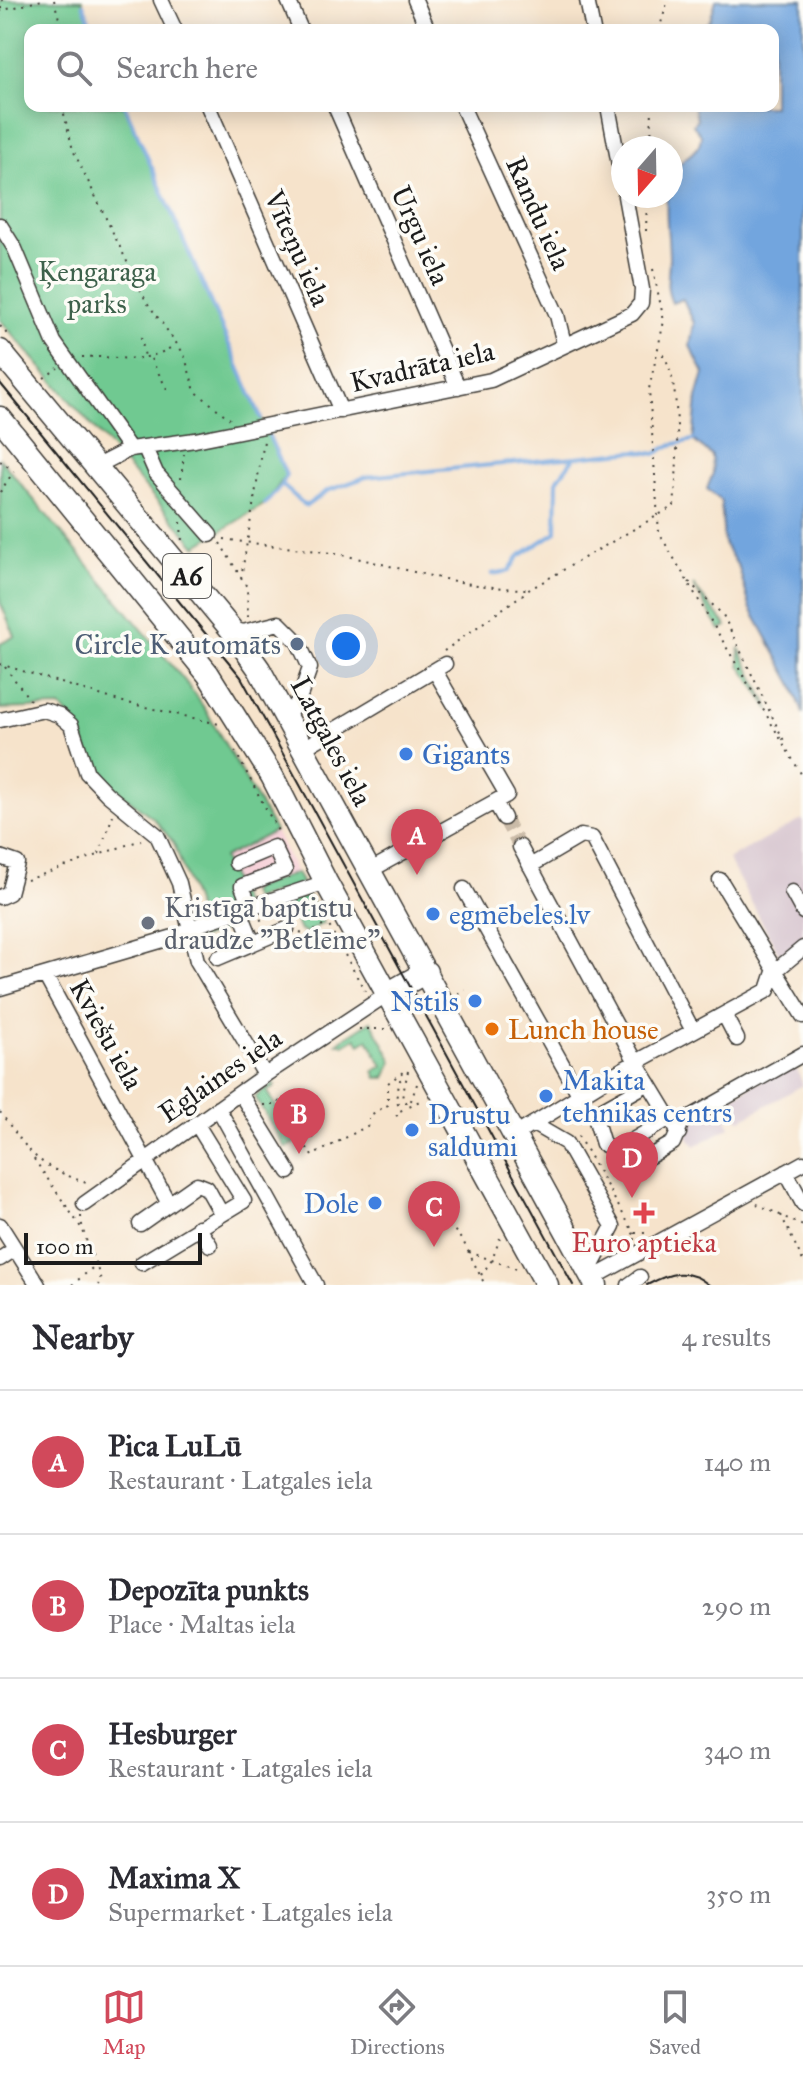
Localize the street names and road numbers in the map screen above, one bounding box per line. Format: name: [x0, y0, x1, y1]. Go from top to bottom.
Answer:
street label: Randu iela: [498, 151, 579, 275]
street label: Urgu iela: [383, 180, 458, 290]
street label: Vīteņu iela: [256, 184, 339, 312]
street label: Kvadrāta iela: [347, 333, 498, 400]
road number: A6: [163, 554, 211, 598]
street label: Latgales iela: [283, 671, 380, 812]
street label: Kviešu iela: [62, 973, 151, 1096]
street label: Eglaines iela: [152, 1020, 289, 1130]

